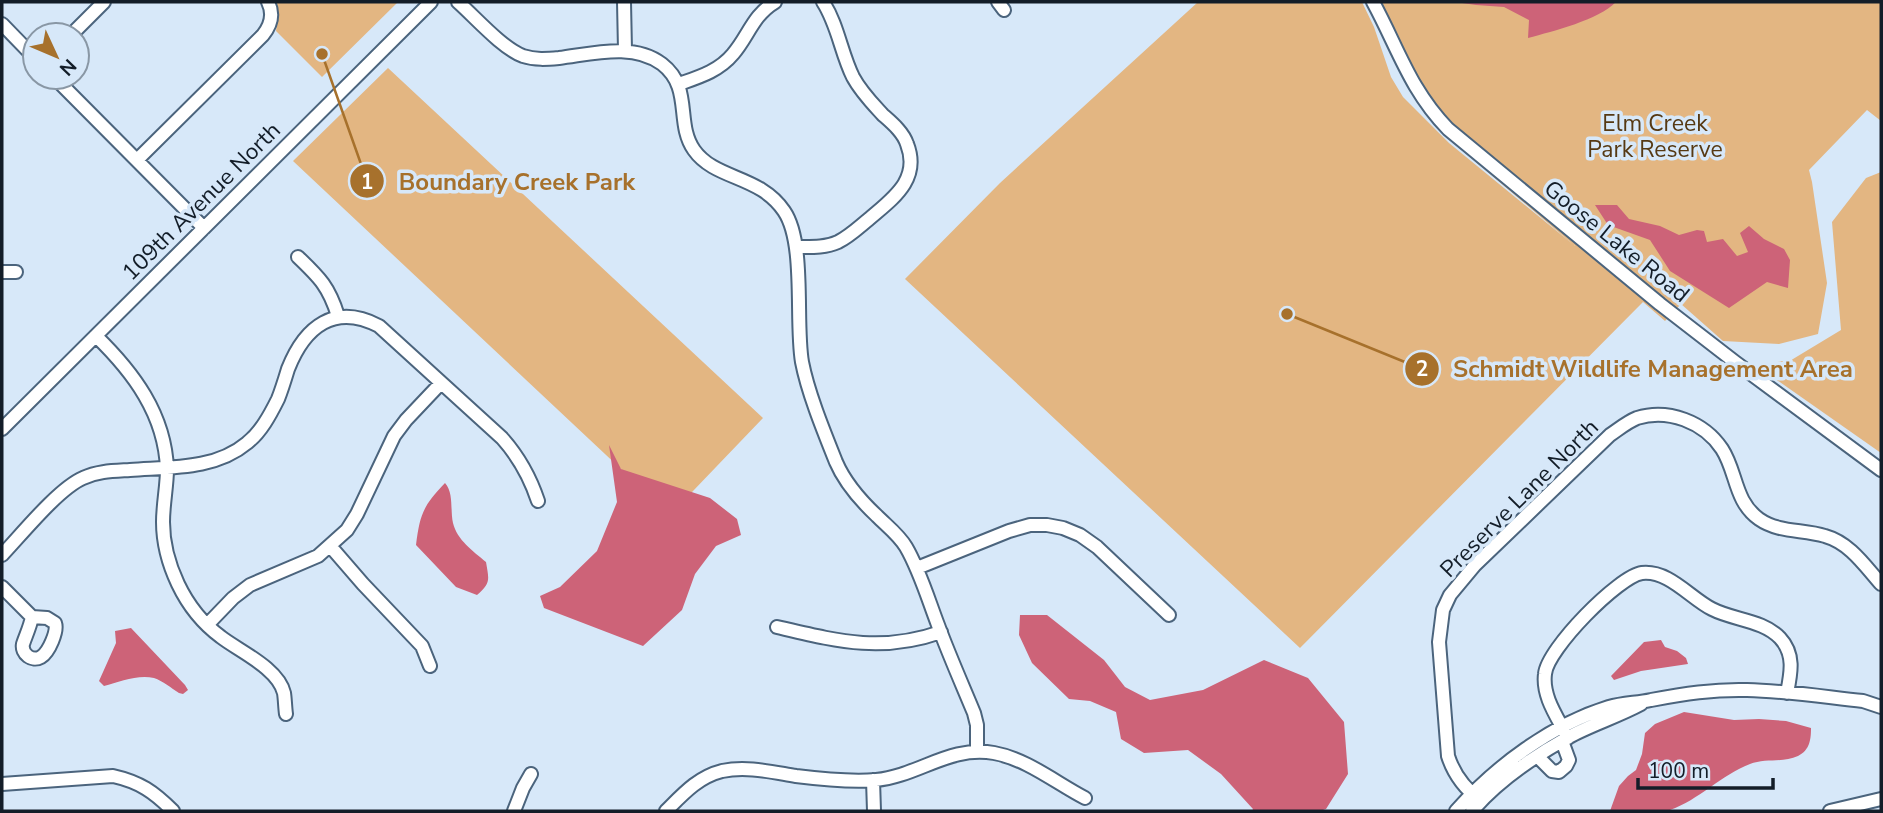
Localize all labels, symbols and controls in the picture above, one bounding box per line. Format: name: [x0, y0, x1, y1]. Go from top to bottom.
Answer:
north arrow: [21, 21, 91, 91]
text: N: [53, 53, 82, 81]
park label: Elm Creek Park Reserve: [1587, 108, 1723, 165]
street label: 109th Avenue North: [115, 115, 287, 287]
callout: Boundary Creek Park: [349, 159, 649, 204]
text: Boundary Creek Park: [399, 166, 636, 198]
text: 1: [361, 168, 373, 196]
street label: Goose Lake Road: [1537, 173, 1696, 310]
callout: Schmidt Wildlife Management Area: [1404, 346, 1867, 391]
text: Schmidt Wildlife Management Area: [1453, 353, 1853, 385]
text: 2: [1416, 355, 1428, 383]
street label: Preserve Lane North: [1433, 412, 1605, 584]
scale bar: [1638, 746, 1773, 790]
text: 100 m: [1648, 757, 1709, 785]

